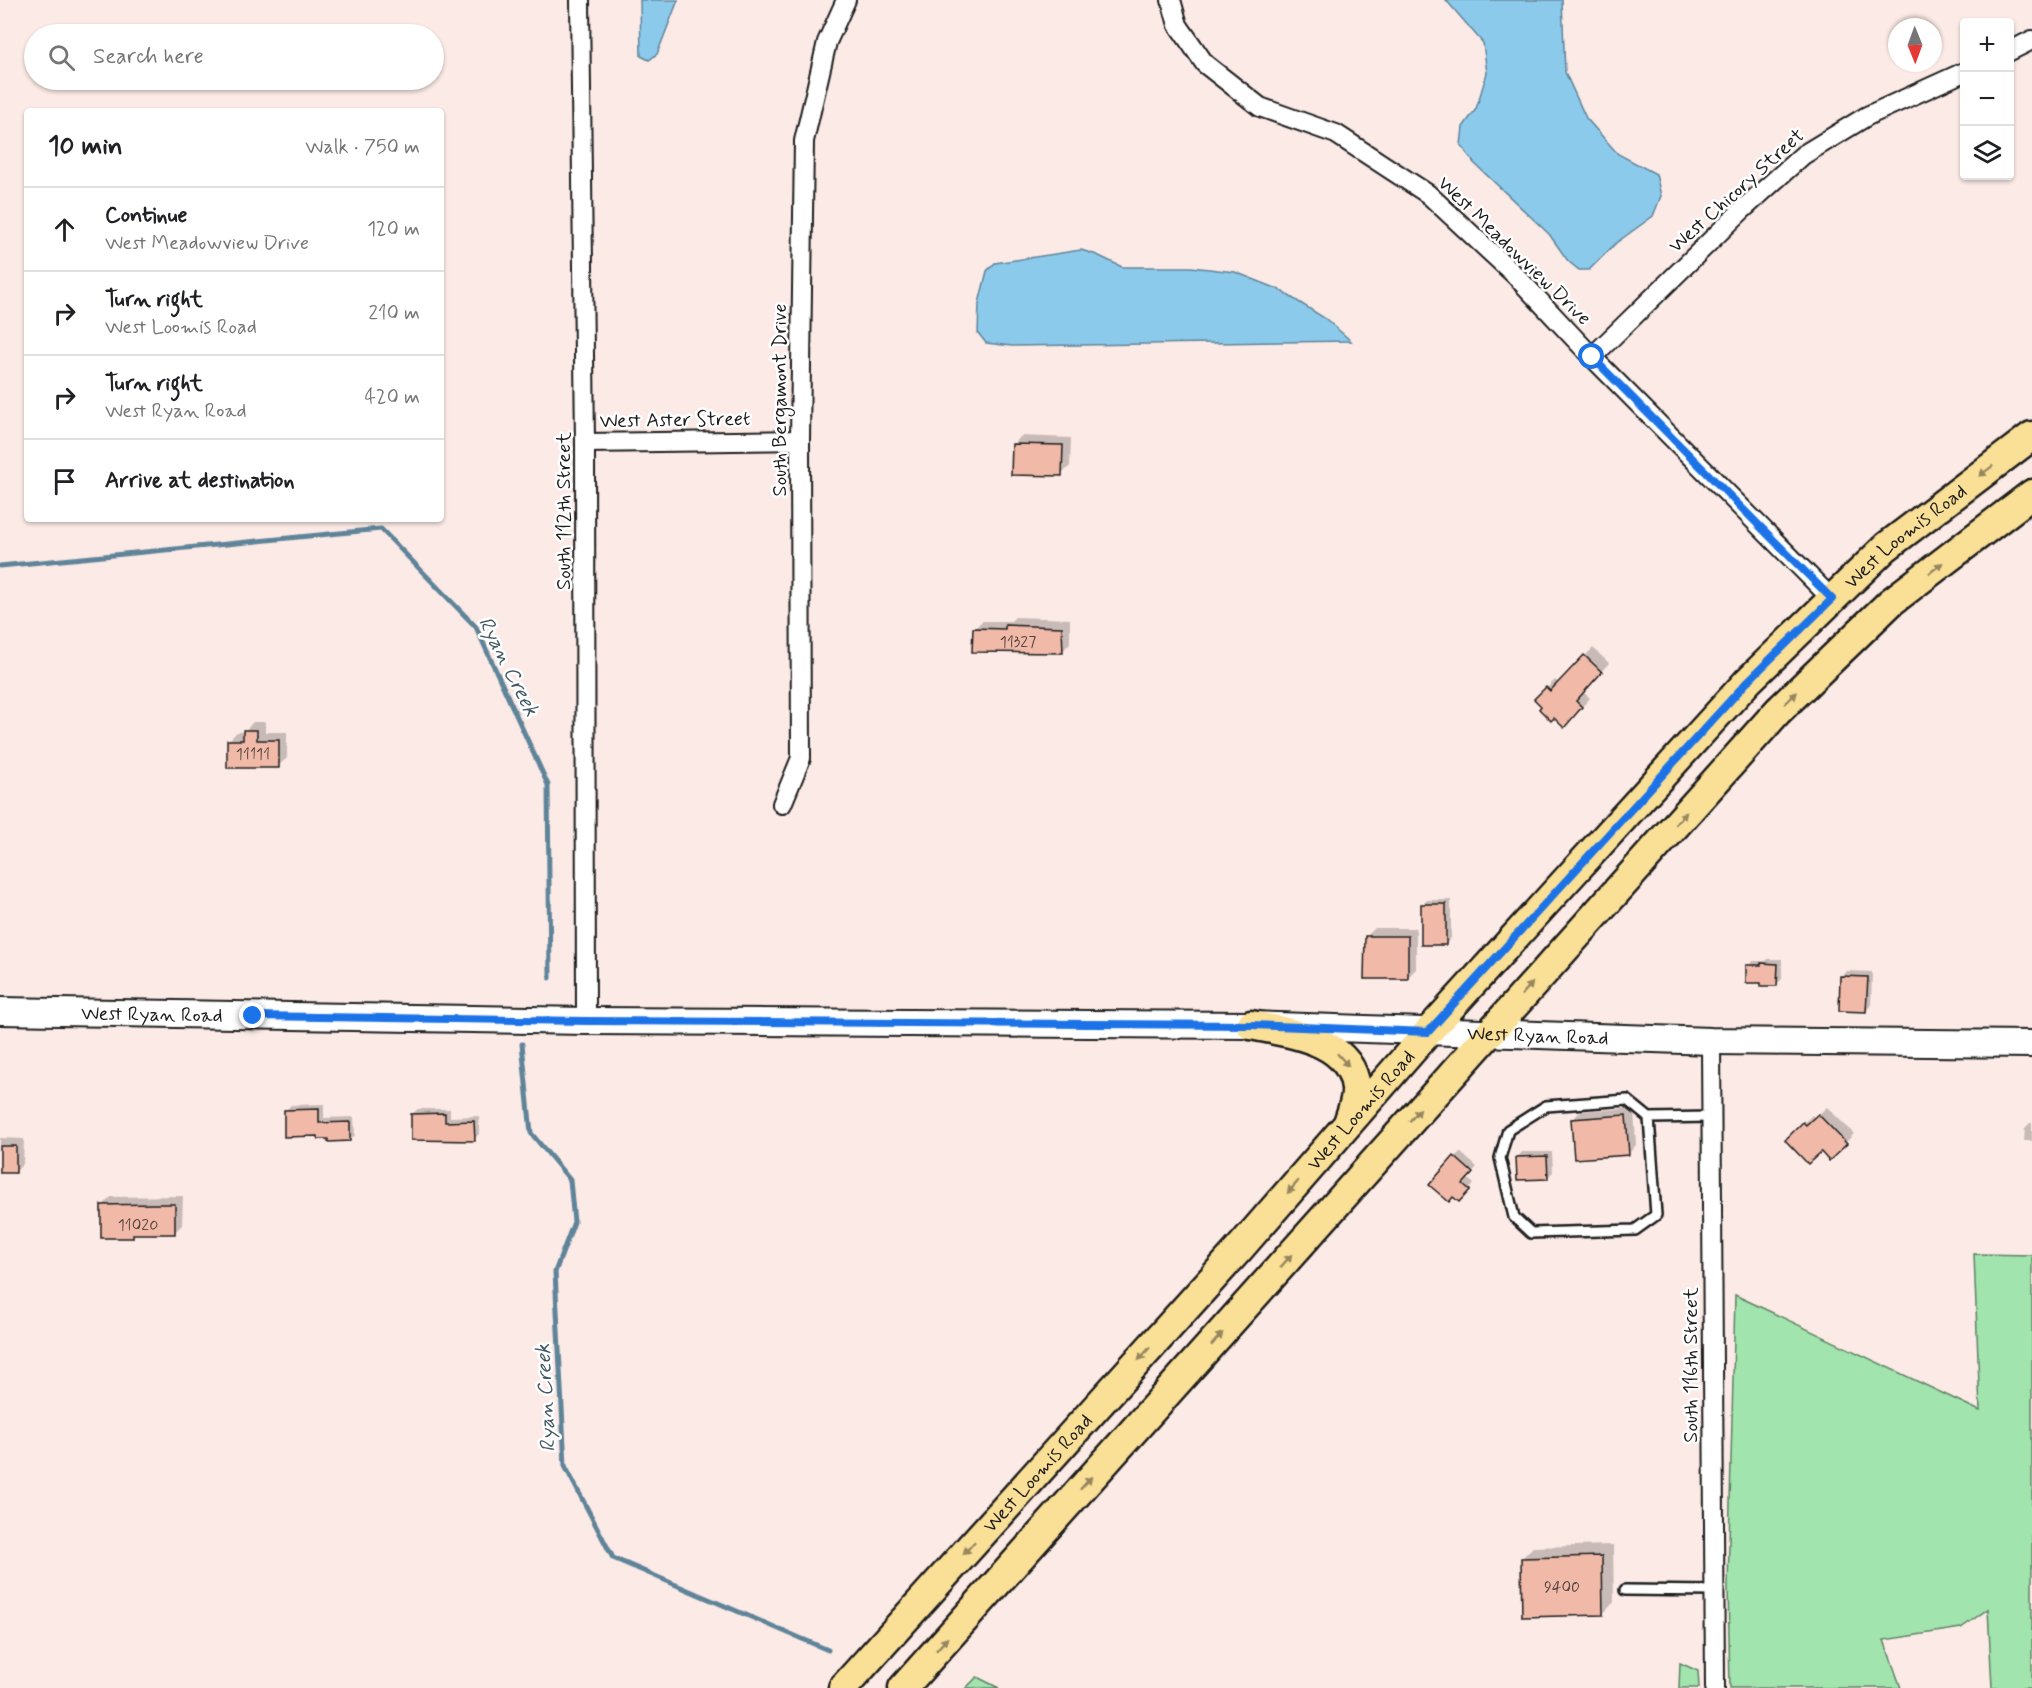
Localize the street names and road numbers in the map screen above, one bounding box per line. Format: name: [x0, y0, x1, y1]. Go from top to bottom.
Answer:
street label: West Chicory Street: [1663, 123, 1811, 259]
street label: West Meadowview Drive: [1431, 170, 1597, 332]
street label: South Bergamont Drive: [767, 304, 795, 496]
street label: West Aster Street: [599, 406, 751, 435]
street label: South 112th Street: [551, 432, 578, 590]
street label: West Loomis Road: [1839, 478, 1973, 596]
street label: West Ryan Road: [81, 1000, 223, 1030]
street label: West Ryan Road: [1466, 1021, 1609, 1052]
street label: West Loomis Road: [1301, 1044, 1422, 1177]
street label: South 116th Street: [1678, 1287, 1705, 1443]
street label: West Loomis Road: [977, 1408, 1099, 1539]

